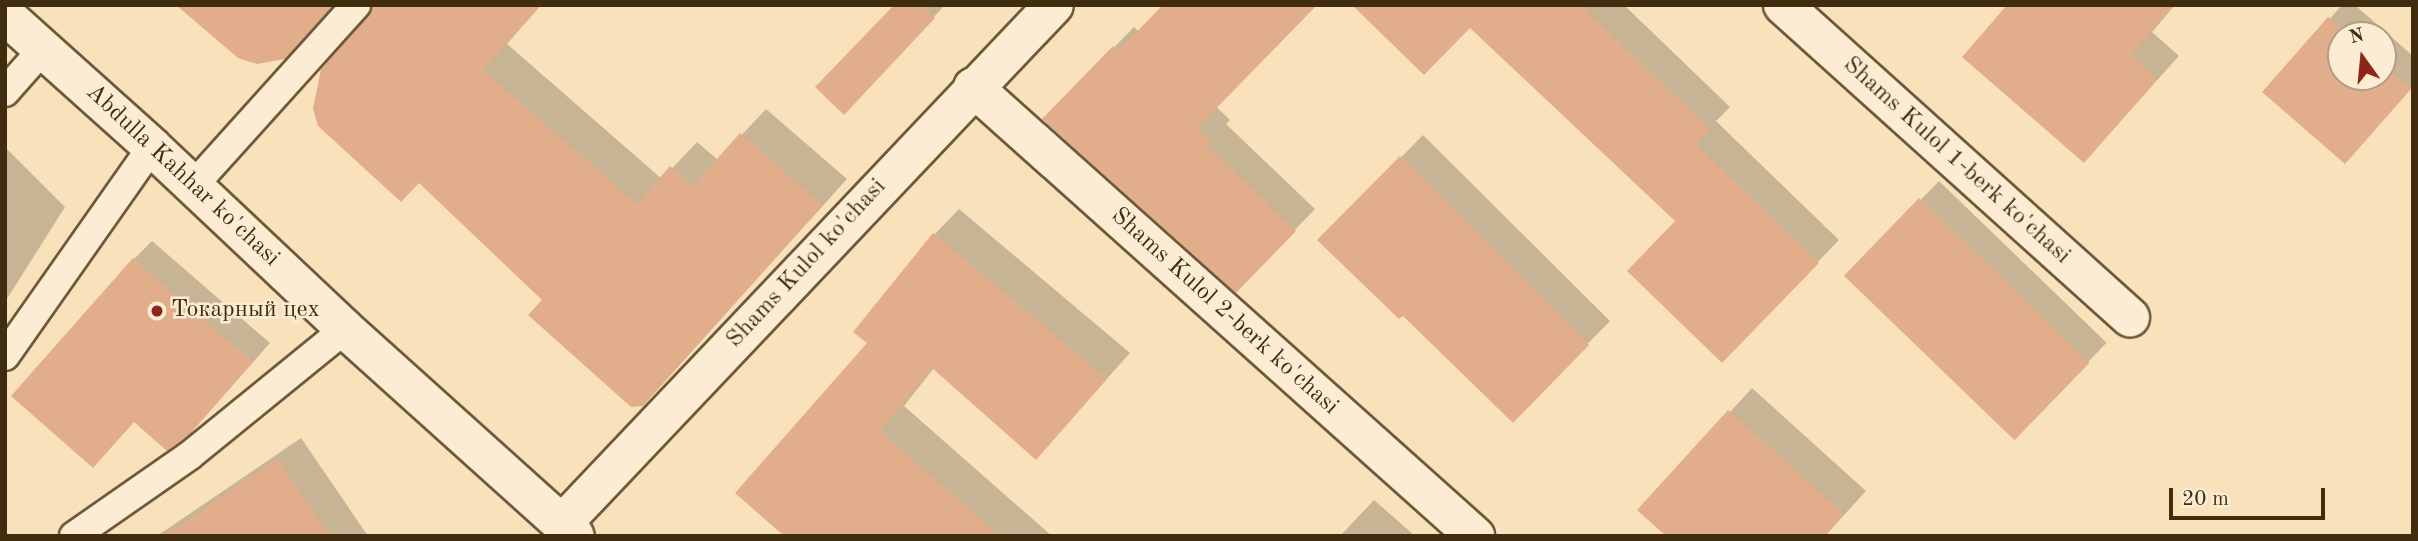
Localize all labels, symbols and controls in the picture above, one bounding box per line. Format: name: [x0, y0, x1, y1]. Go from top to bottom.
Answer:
north arrow: [2327, 21, 2397, 91]
text: N: [2347, 26, 2366, 48]
street label: Shams Kulol 1-berk ko'chasi: [1836, 51, 2076, 271]
street label: Abdulla Kahhar ko'chasi: [79, 79, 285, 273]
street label: Shams Kulol ko'chasi: [721, 173, 893, 355]
street label: Shams Kulol 2-berk ko'chasi: [1104, 202, 1344, 422]
place label: Токарный цех: [171, 297, 320, 325]
marker: Токарный цех: [149, 303, 165, 319]
scale bar: [2173, 475, 2329, 518]
text: 20 m: [2182, 489, 2229, 510]

